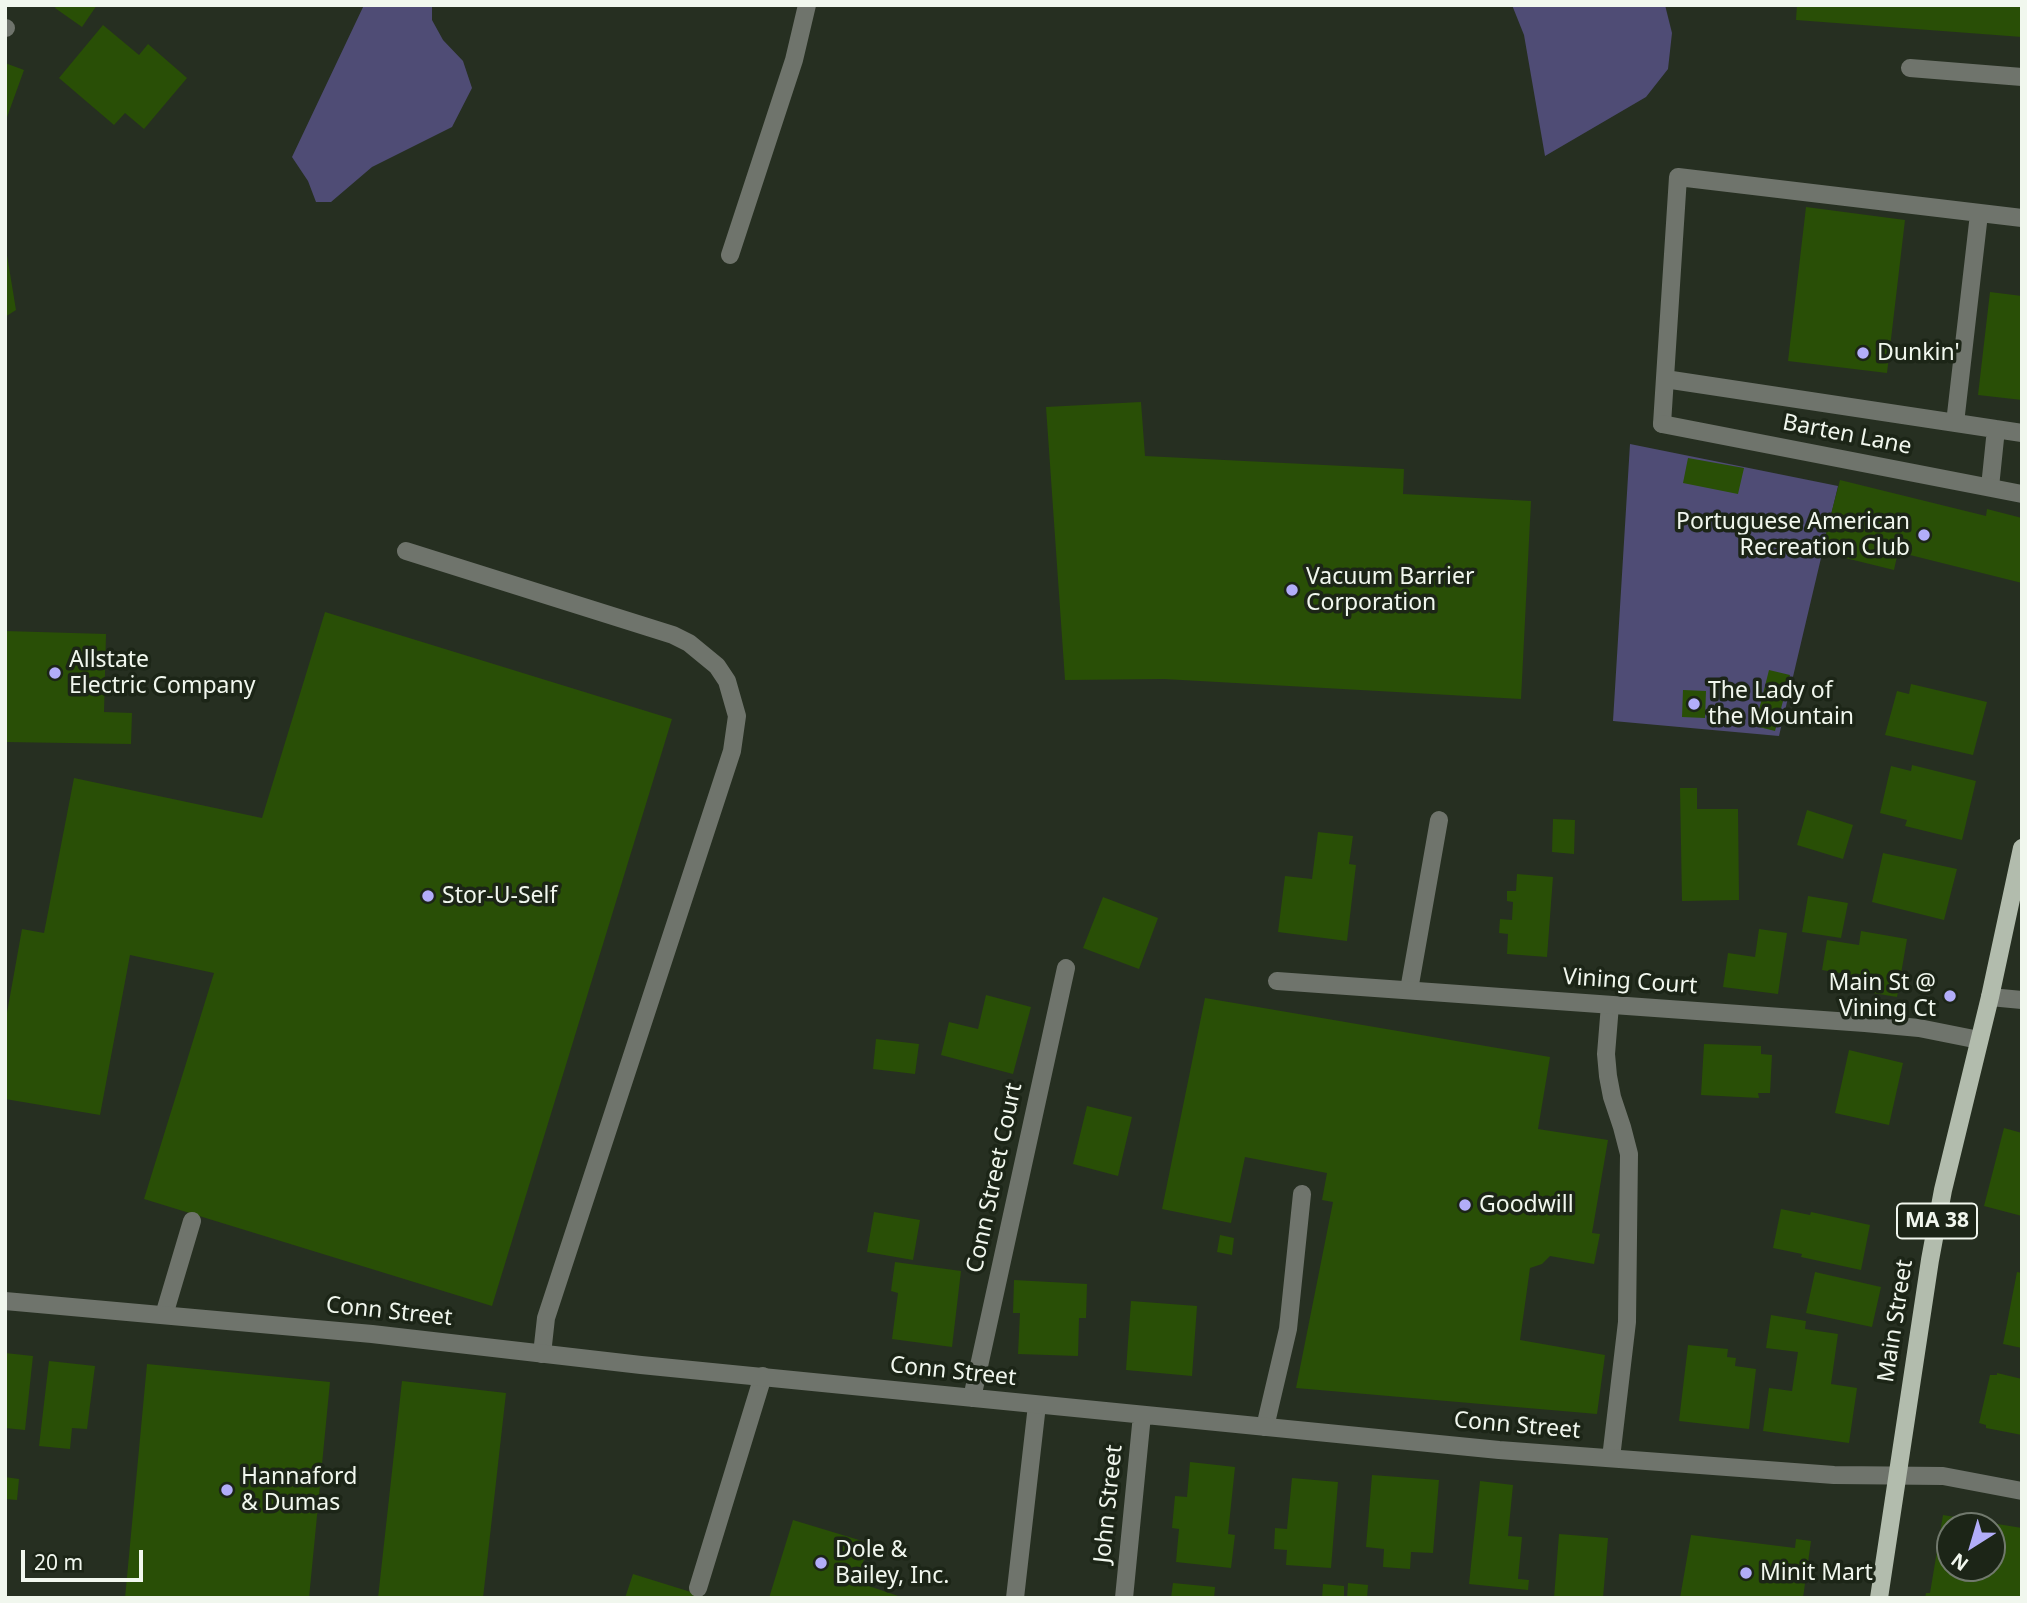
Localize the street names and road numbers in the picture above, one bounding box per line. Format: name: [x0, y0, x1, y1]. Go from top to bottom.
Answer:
street label: Barten Lane: [1780, 409, 1914, 461]
street label: Vining Court: [1562, 964, 1698, 1000]
street label: Conn Street Court: [961, 1080, 1029, 1276]
road number: MA 38: [1897, 1204, 1977, 1238]
street label: Main Street: [1873, 1258, 1919, 1384]
street label: Conn Street: [324, 1292, 454, 1332]
street label: Conn Street: [888, 1352, 1018, 1392]
street label: Conn Street: [1453, 1407, 1581, 1445]
street label: John Street: [1089, 1443, 1129, 1565]

